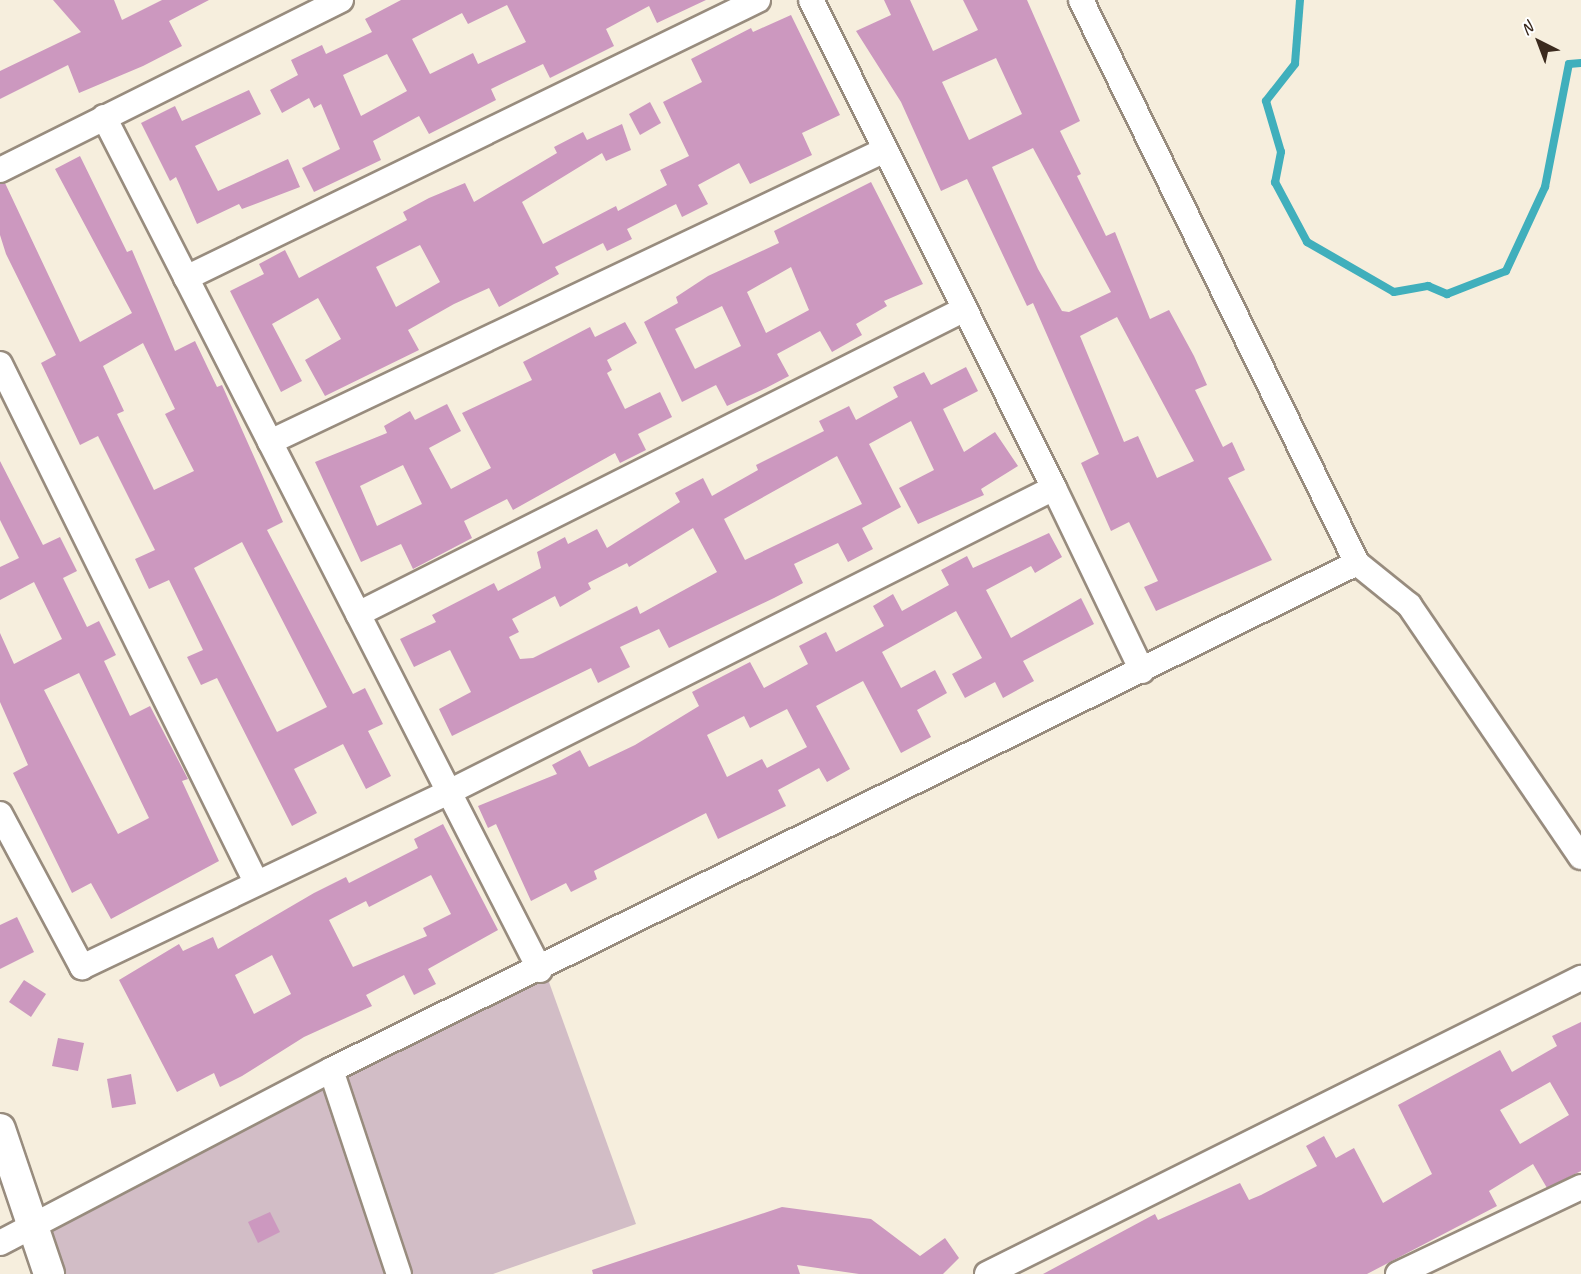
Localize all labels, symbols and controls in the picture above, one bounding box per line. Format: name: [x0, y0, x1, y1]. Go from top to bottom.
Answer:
north arrow: [1509, 12, 1569, 72]
text: N: [1517, 18, 1537, 39]

